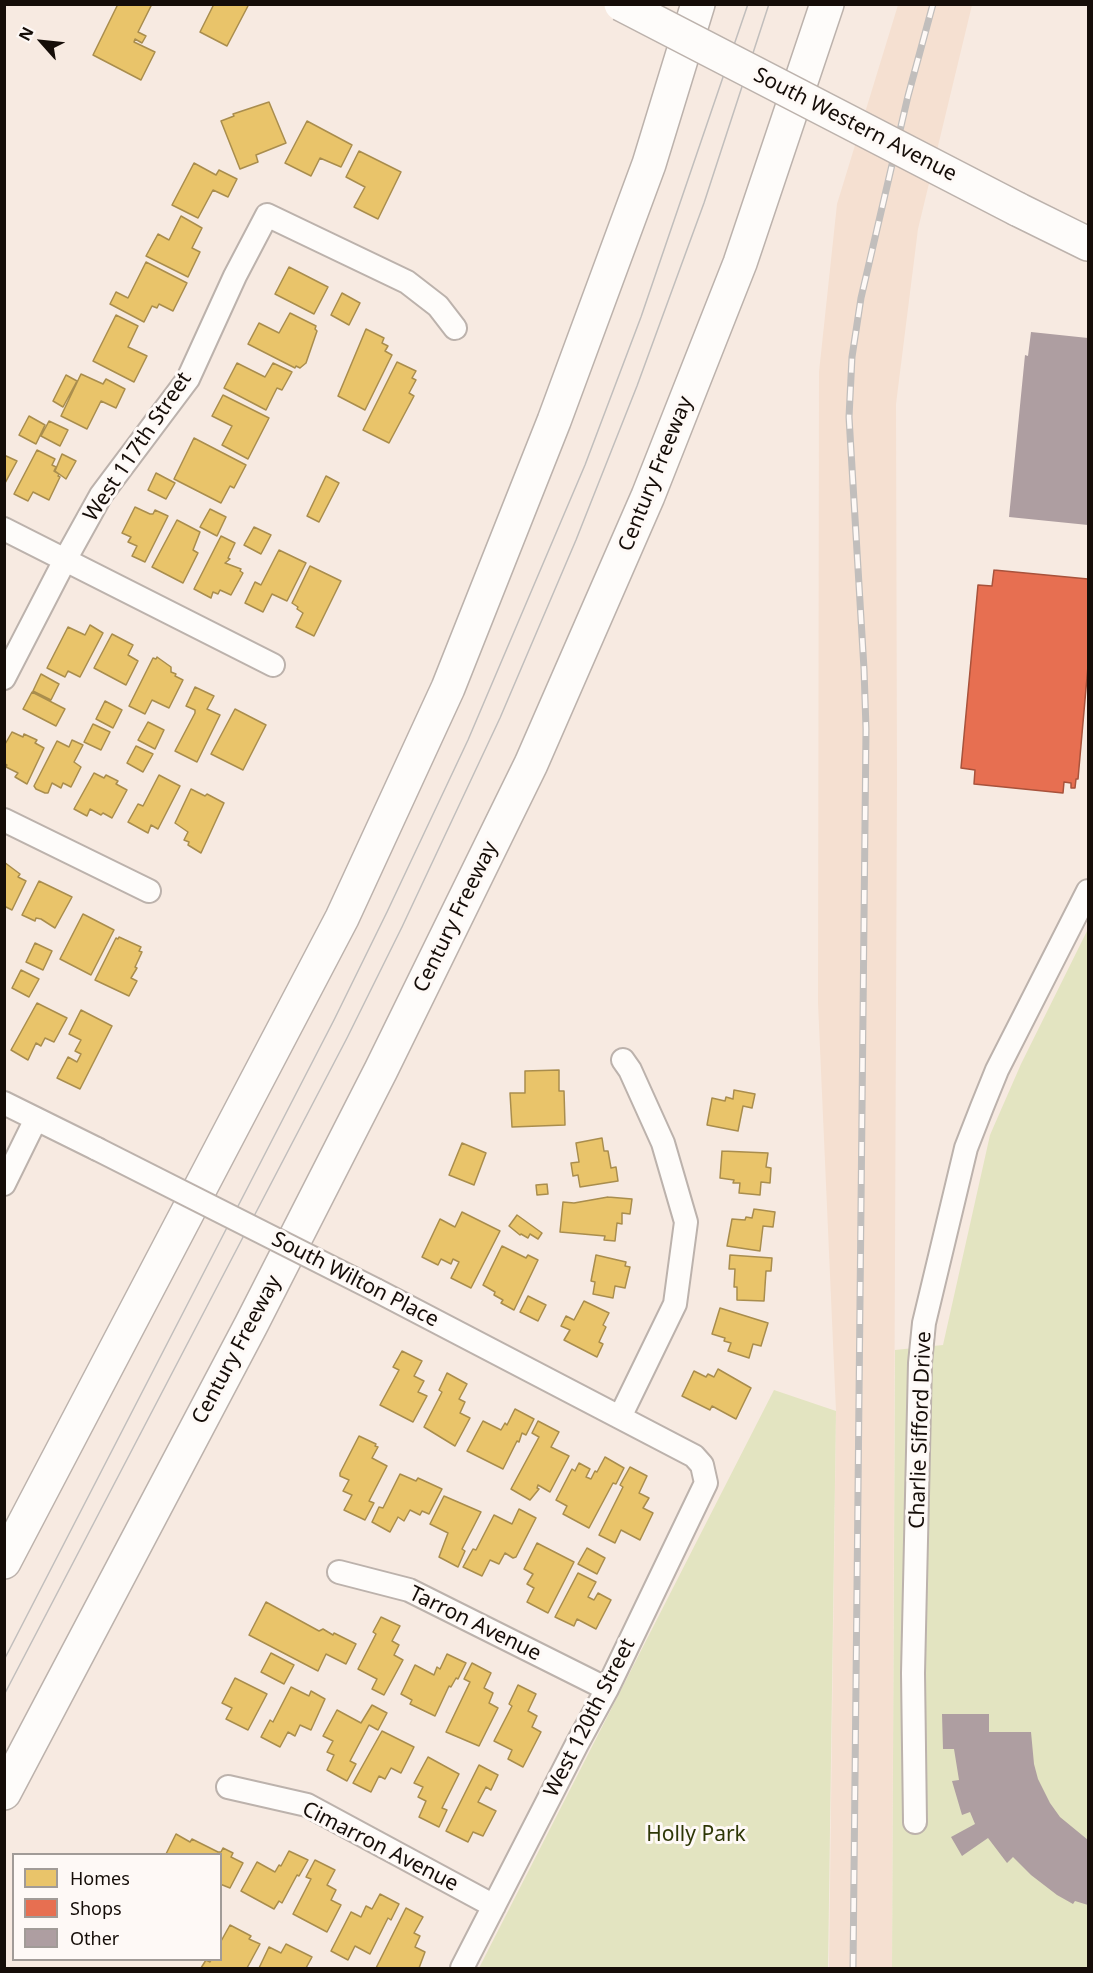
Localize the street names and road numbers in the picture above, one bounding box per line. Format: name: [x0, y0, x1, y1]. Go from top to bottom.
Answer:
street label: South Western Avenue: [749, 63, 961, 187]
street label: West 117th Street: [79, 368, 197, 526]
street label: Century Freeway: [613, 393, 699, 555]
street label: Century Freeway: [409, 837, 503, 997]
street label: South Wilton Place: [267, 1227, 443, 1333]
street label: Century Freeway: [187, 1271, 287, 1429]
street label: Charlie Sifford Drive: [905, 1331, 937, 1529]
street label: Tarron Avenue: [405, 1581, 545, 1667]
street label: West 120th Street: [539, 1634, 641, 1802]
street label: Cimarron Avenue: [298, 1797, 462, 1897]

